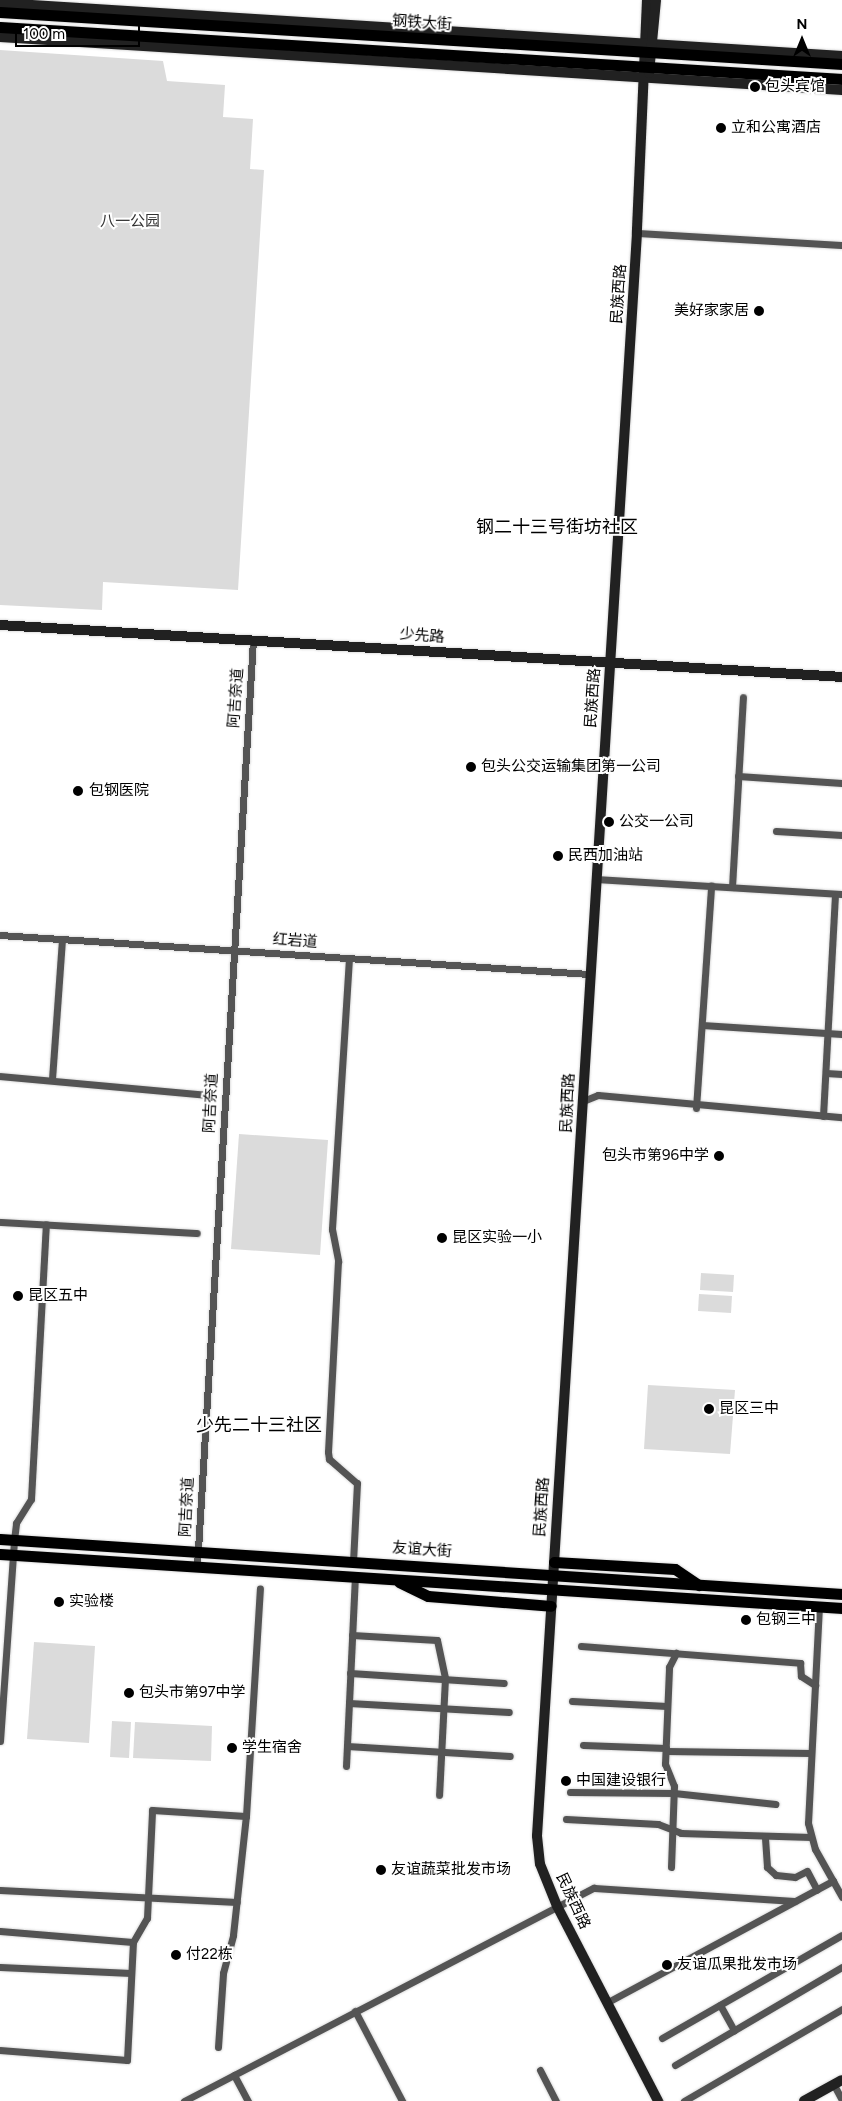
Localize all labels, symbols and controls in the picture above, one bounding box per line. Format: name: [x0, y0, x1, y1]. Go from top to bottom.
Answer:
street label: 钢铁大街: [391, 12, 453, 34]
scale bar: [18, 15, 142, 47]
north arrow: [777, 15, 827, 65]
text: N: [797, 16, 807, 33]
text: 100 m: [23, 25, 65, 43]
place label: 包头宾馆: [765, 78, 825, 96]
marker: 包头宾馆: [749, 81, 761, 93]
place label: 立和公寓酒店: [731, 119, 821, 137]
marker: 立和公寓酒店: [715, 122, 727, 134]
park label: 八一公园: [100, 213, 160, 231]
street label: 民族西路: [608, 263, 630, 325]
place label: 美好家家居: [674, 302, 749, 320]
marker: 美好家家居: [753, 305, 765, 317]
district label: 钢二十三号街坊社区: [476, 516, 638, 538]
street label: 少先路: [399, 625, 445, 647]
street label: 阿吉奈道: [225, 667, 247, 729]
street label: 民族西路: [582, 667, 604, 729]
place label: 包头公交运输集团第一公司: [481, 758, 661, 776]
marker: 包头公交运输集团第一公司: [465, 761, 477, 773]
place label: 包钢医院: [89, 782, 149, 800]
marker: 包钢医院: [71, 784, 85, 798]
place label: 公交一公司: [619, 813, 694, 831]
marker: 公交一公司: [603, 816, 615, 828]
place label: 民西加油站: [568, 847, 643, 865]
marker: 民西加油站: [552, 850, 564, 862]
street label: 红岩道: [272, 930, 318, 952]
street label: 阿吉奈道: [200, 1073, 222, 1133]
street label: 民族西路: [557, 1073, 579, 1133]
place label: 包头市第96中学: [602, 1147, 709, 1165]
marker: 包头市第96中学: [713, 1150, 725, 1162]
place label: 昆区实验一小: [452, 1229, 542, 1247]
marker: 昆区实验一小: [436, 1232, 448, 1244]
place label: 昆区五中: [28, 1287, 88, 1305]
marker: 昆区五中: [12, 1290, 24, 1302]
place label: 昆区三中: [719, 1400, 779, 1418]
marker: 昆区三中: [703, 1403, 715, 1415]
district label: 少先二十三社区: [196, 1414, 322, 1436]
street label: 民族西路: [531, 1476, 553, 1538]
street label: 阿吉奈道: [176, 1477, 198, 1537]
street label: 友谊大街: [391, 1539, 453, 1561]
place label: 实验楼: [69, 1593, 114, 1611]
marker: 实验楼: [53, 1596, 65, 1608]
place label: 包钢三中: [756, 1611, 816, 1629]
marker: 包钢三中: [740, 1614, 752, 1626]
place label: 包头市第97中学: [139, 1684, 246, 1702]
marker: 包头市第97中学: [123, 1687, 135, 1699]
place label: 学生宿舍: [242, 1739, 302, 1757]
marker: 学生宿舍: [226, 1742, 238, 1754]
place label: 中国建设银行: [576, 1772, 666, 1790]
marker: 中国建设银行: [560, 1775, 572, 1787]
place label: 友谊蔬菜批发市场: [391, 1861, 511, 1879]
marker: 友谊蔬菜批发市场: [375, 1864, 387, 1876]
street label: 民族西路: [552, 1870, 594, 1932]
place label: 付22栋: [186, 1946, 233, 1964]
marker: 付22栋: [170, 1949, 182, 1961]
place label: 友谊瓜果批发市场: [677, 1956, 797, 1974]
marker: 友谊瓜果批发市场: [661, 1959, 673, 1971]

